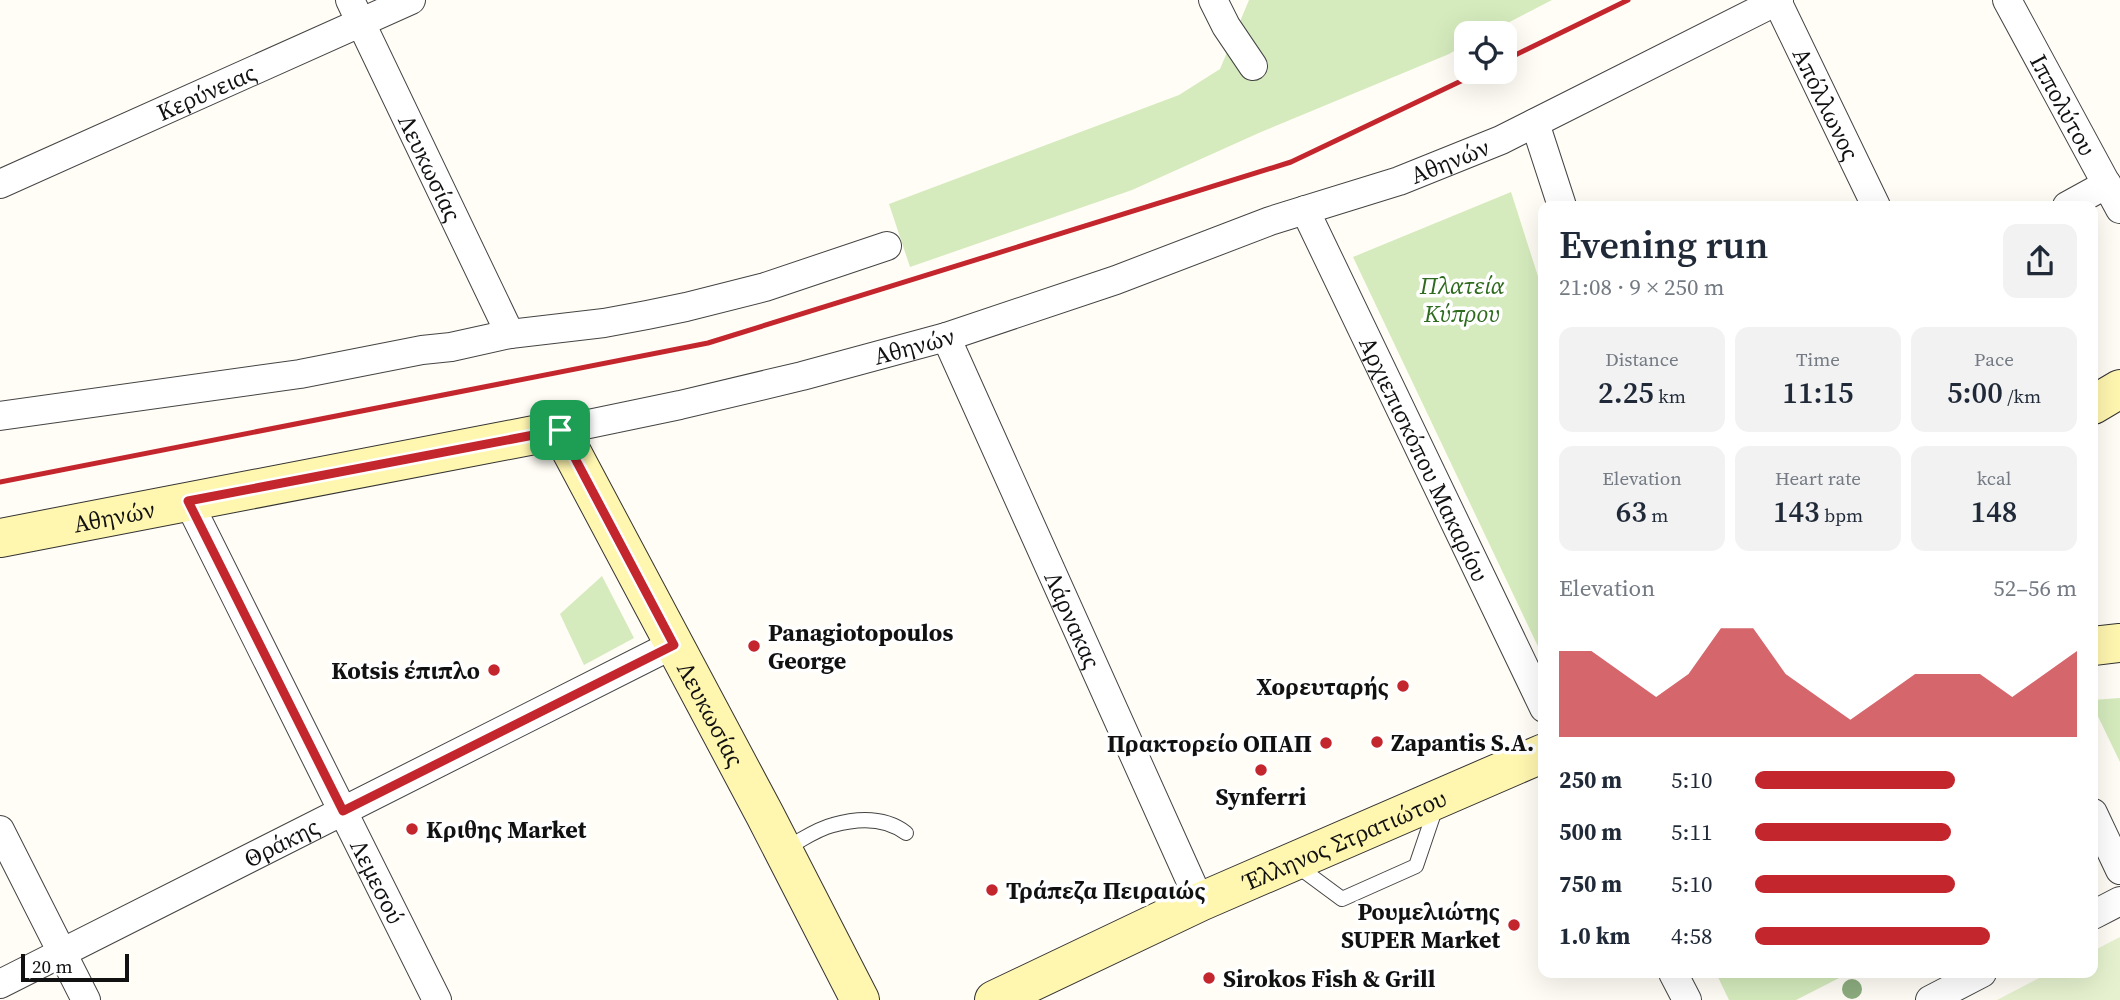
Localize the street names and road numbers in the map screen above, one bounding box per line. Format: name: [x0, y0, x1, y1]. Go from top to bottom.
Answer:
street label: Απόλλωνος: [1785, 42, 1868, 165]
street label: Ιππολύτου: [2023, 48, 2104, 161]
street label: Κερύνειας: [151, 55, 261, 128]
street label: Λευκωσίας: [391, 109, 470, 227]
street label: Αθηνών: [1405, 130, 1494, 191]
street label: Αθηνών: [870, 319, 959, 372]
street label: Αρχιεπισκόπου Μακαρίου: [1352, 331, 1497, 587]
street label: Αθηνών: [70, 492, 157, 540]
street label: Λάρνακας: [1037, 566, 1109, 674]
street label: Λευκωσίας: [670, 656, 753, 772]
street label: Έλληνος Στρατιώτου: [1236, 781, 1451, 899]
street label: Θράκης: [238, 809, 325, 875]
street label: Λεμεσού: [343, 833, 413, 929]

